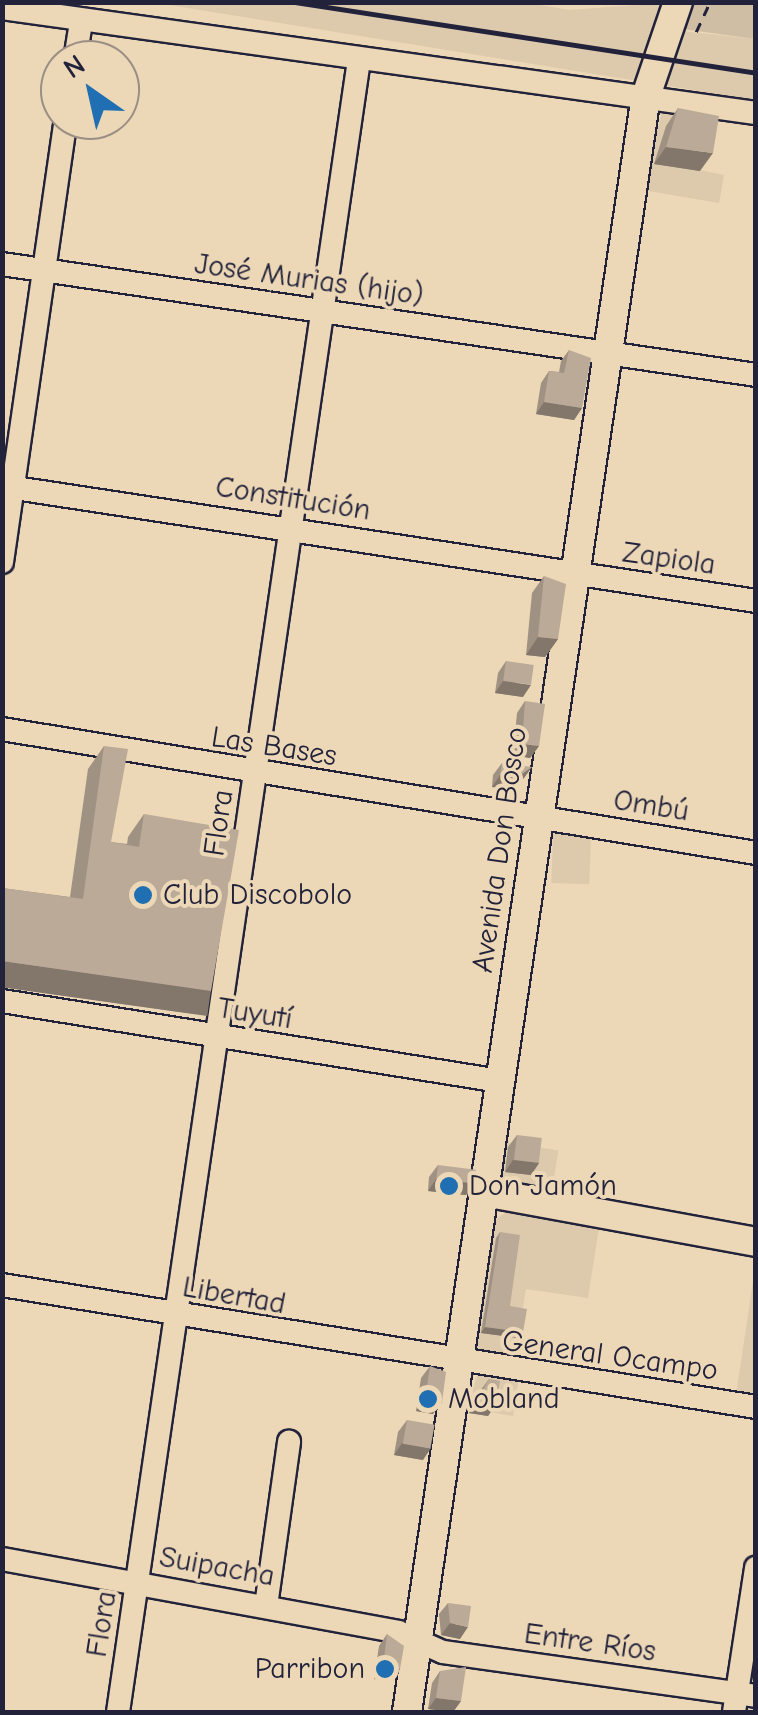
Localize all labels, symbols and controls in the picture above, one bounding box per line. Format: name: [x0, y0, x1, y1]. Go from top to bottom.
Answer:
north arrow: [40, 40, 140, 140]
text: N: [58, 48, 91, 85]
street label: José Murias (hijo): [192, 246, 426, 314]
street label: Constitución: [213, 469, 373, 529]
street label: Zapiola: [620, 535, 718, 583]
street label: Las Bases: [209, 719, 339, 775]
street label: Avenida Don Bosco: [465, 725, 535, 975]
street label: Ombú: [611, 782, 691, 830]
street label: Flora: [197, 788, 241, 858]
place label: Club Discobolo: [163, 877, 352, 913]
marker: Club Discobolo: [132, 884, 154, 906]
street label: Tuyutí: [215, 990, 295, 1038]
place label: Don Jamón: [469, 1168, 617, 1204]
marker: Don Jamón: [438, 1175, 460, 1197]
street label: Libertad: [180, 1269, 288, 1323]
street label: General Ocampo: [500, 1323, 720, 1389]
place label: Mobland: [448, 1381, 560, 1417]
marker: Mobland: [417, 1388, 439, 1410]
street label: Suipacha: [157, 1539, 277, 1595]
street label: Flora: [79, 1588, 125, 1660]
street label: Entre Ríos: [522, 1616, 658, 1670]
place label: Parribon: [255, 1651, 365, 1687]
marker: Parribon: [374, 1658, 396, 1680]

